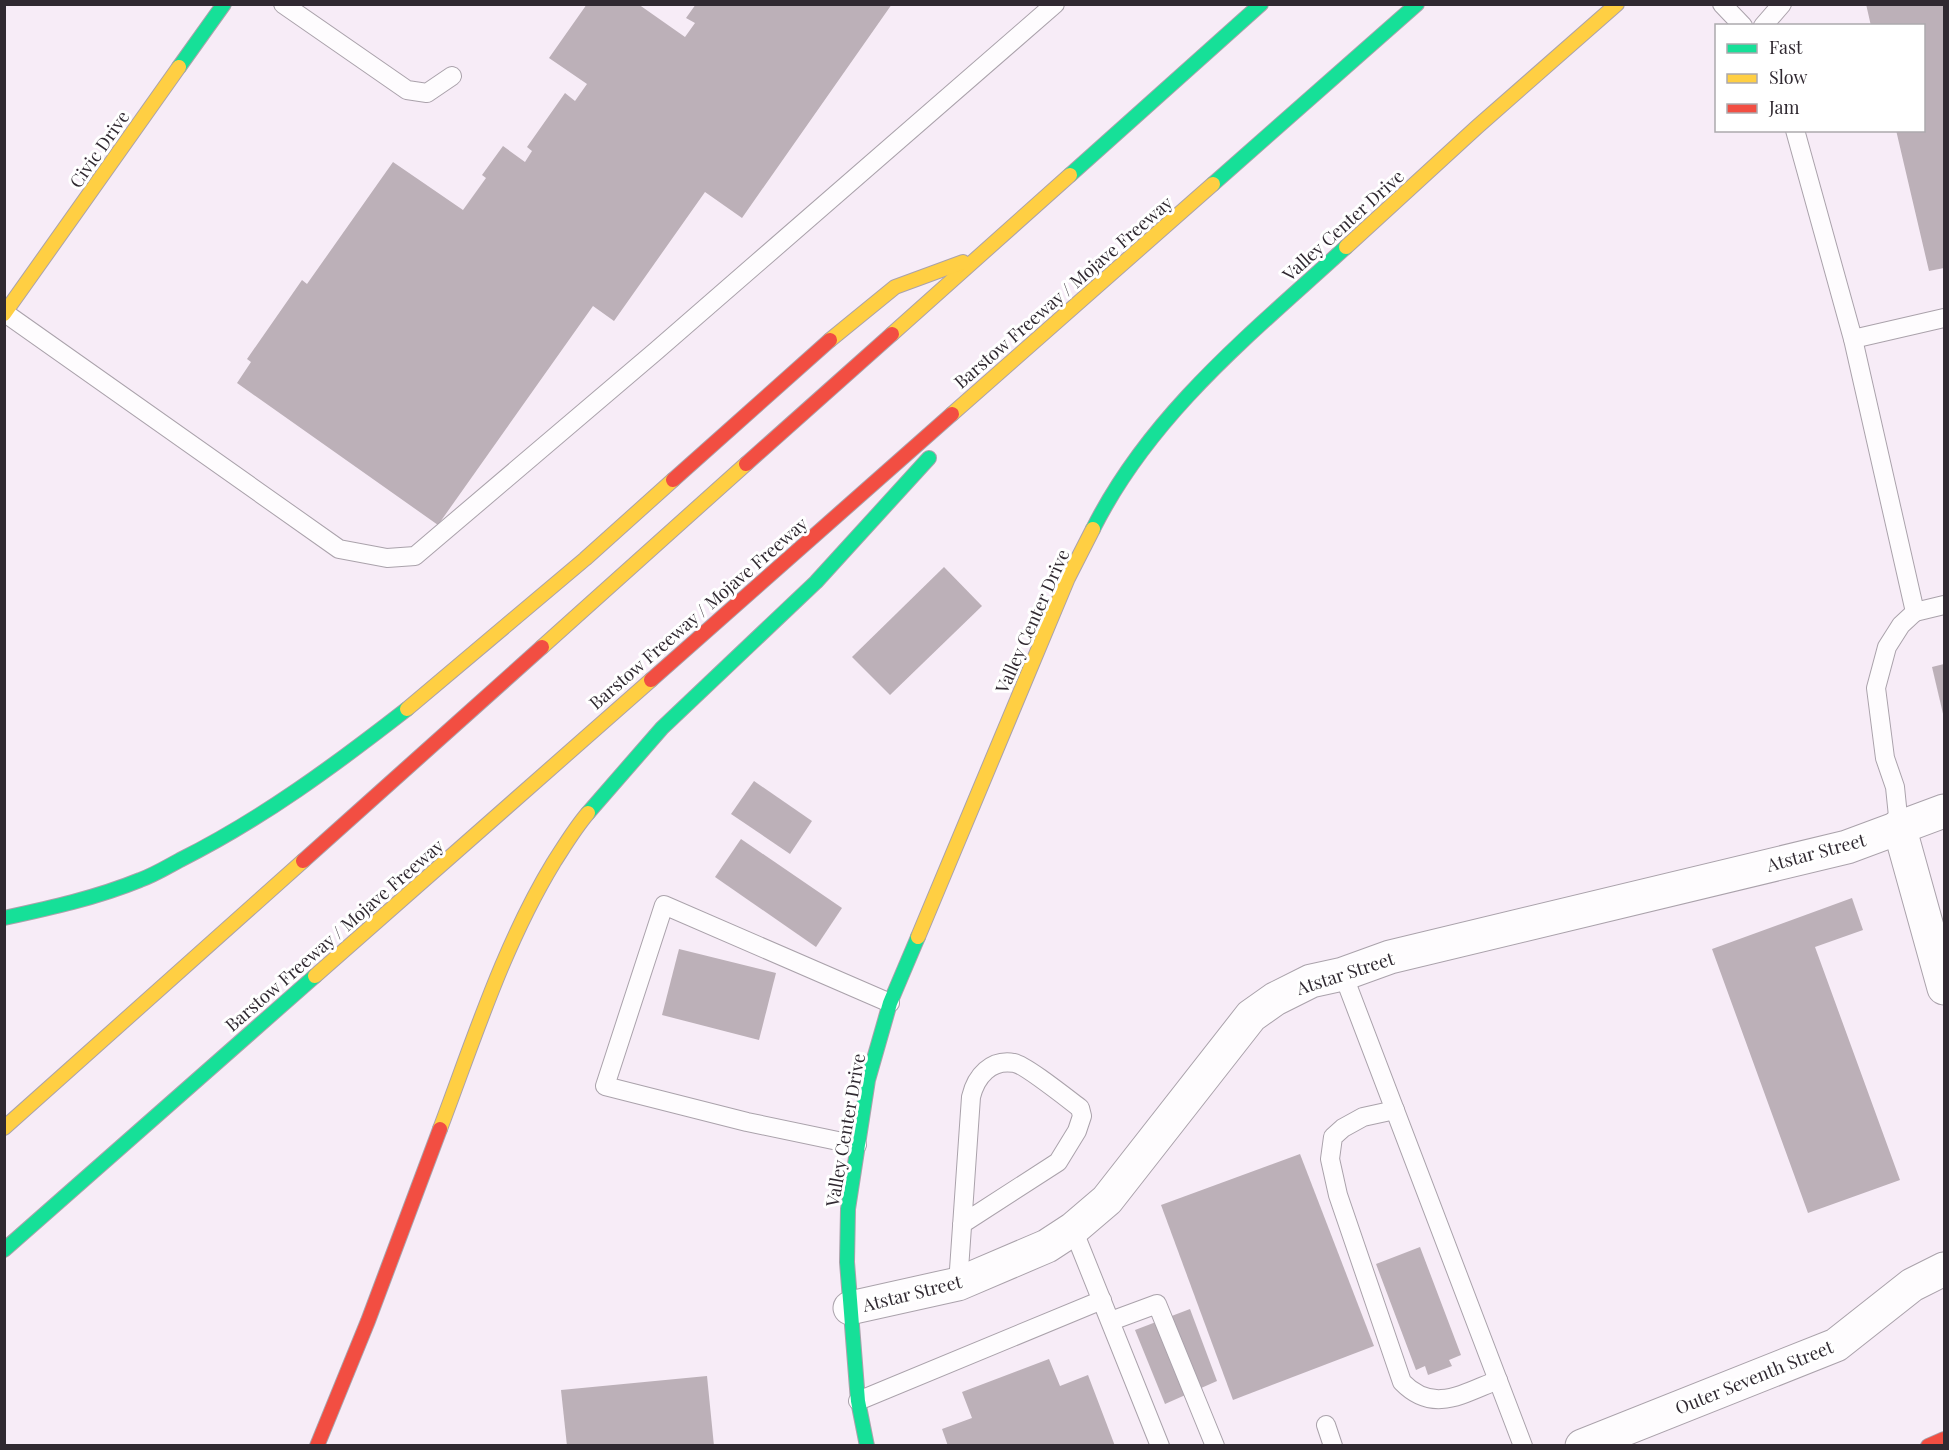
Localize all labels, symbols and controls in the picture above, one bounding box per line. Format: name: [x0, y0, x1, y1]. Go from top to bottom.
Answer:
legend: [1715, 24, 1925, 132]
text: Fast: [1769, 35, 1803, 59]
text: Slow: [1769, 65, 1807, 89]
text: Jam: [1768, 95, 1799, 119]
street label: Civic Drive: [64, 106, 134, 192]
street label: Valley Center Drive: [1277, 164, 1409, 287]
street label: Barstow Freeway / Mojave Freeway: [949, 190, 1177, 394]
street label: Barstow Freeway / Mojave Freeway: [584, 511, 812, 715]
street label: Valley Center Drive: [989, 545, 1075, 698]
street label: Atstar Street: [1763, 827, 1869, 877]
street label: Barstow Freeway / Mojave Freeway: [220, 833, 448, 1037]
street label: Atstar Street: [1292, 946, 1398, 1000]
street label: Valley Center Drive: [820, 1051, 870, 1209]
street label: Atstar Street: [859, 1269, 965, 1317]
street label: Outer Seventh Street: [1671, 1334, 1837, 1420]

